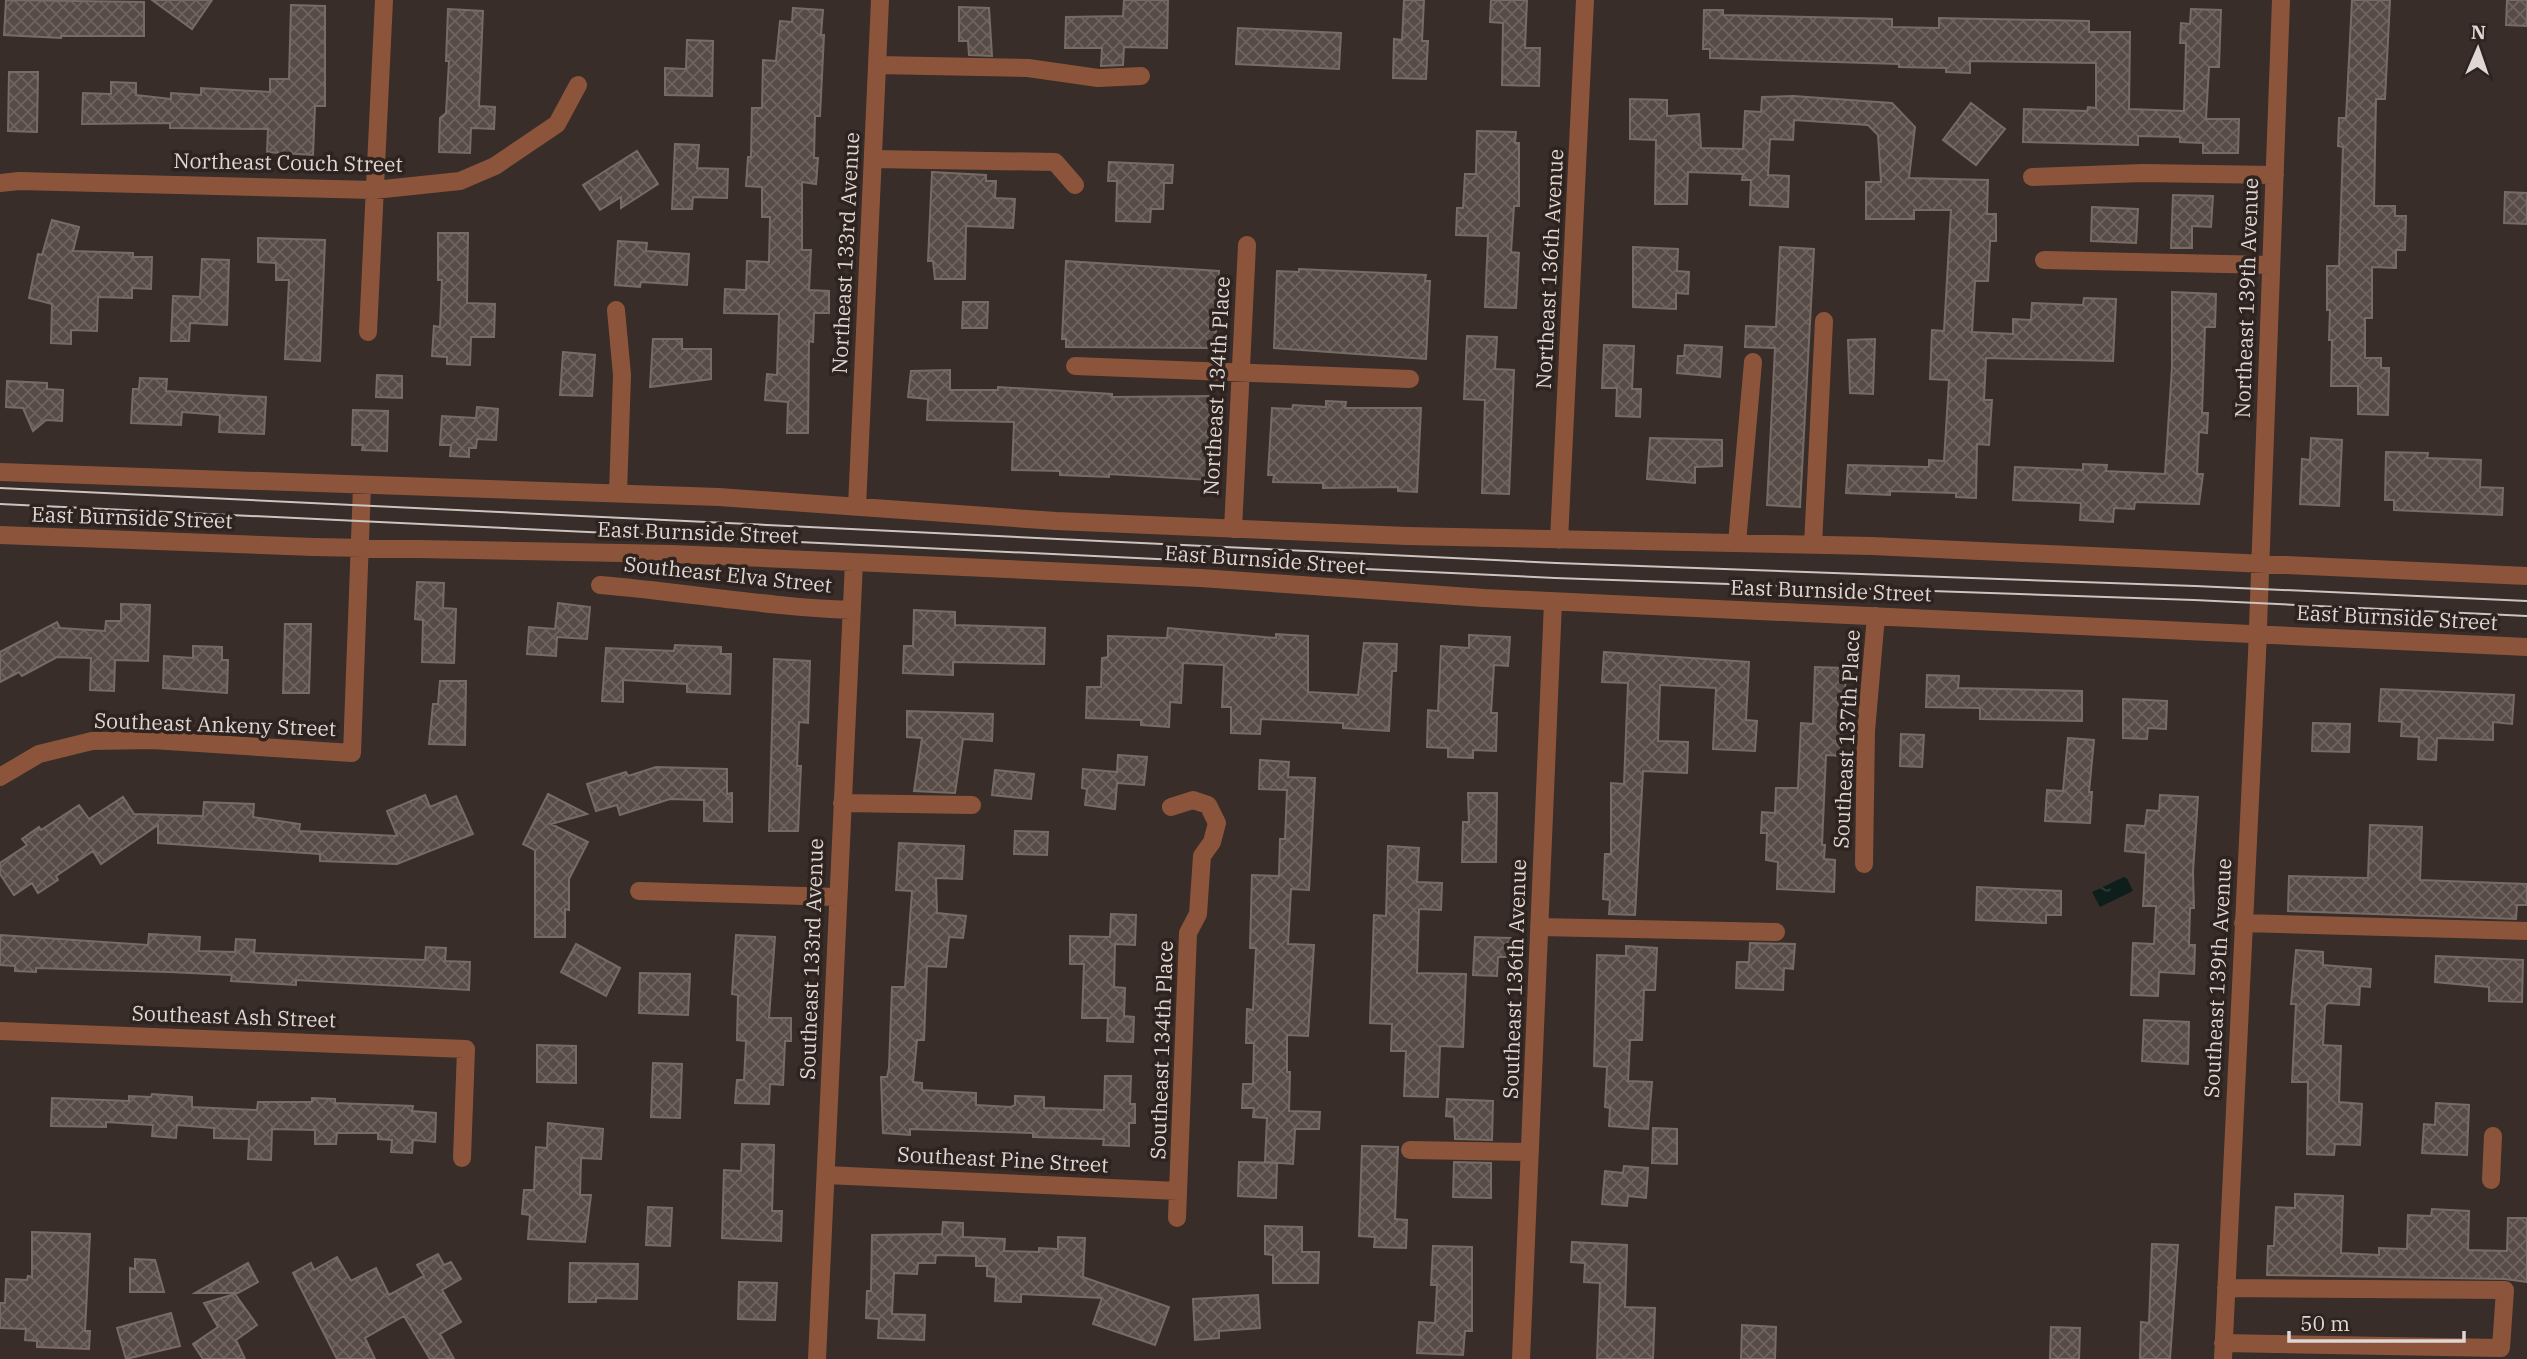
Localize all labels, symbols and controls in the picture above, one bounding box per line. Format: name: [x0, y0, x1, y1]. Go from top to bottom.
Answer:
north arrow: [2443, 14, 2513, 84]
text: N: [2471, 20, 2487, 44]
street label: Northeast 133rd Avenue: [825, 131, 865, 375]
street label: Northeast Couch Street: [173, 146, 403, 178]
street label: Northeast 136th Avenue: [1529, 148, 1569, 390]
street label: Northeast 139th Avenue: [2228, 177, 2264, 419]
street label: Northeast 134th Place: [1196, 276, 1236, 496]
street label: East Burnside Street: [31, 499, 233, 535]
street label: East Burnside Street: [597, 514, 799, 550]
street label: East Burnside Street: [1164, 538, 1367, 580]
street label: Southeast Elva Street: [623, 549, 834, 599]
street label: East Burnside Street: [1730, 572, 1932, 608]
street label: East Burnside Street: [2296, 598, 2498, 636]
street label: Southeast 137th Place: [1826, 629, 1866, 849]
street label: Southeast Ankeny Street: [93, 706, 337, 742]
street label: Southeast 133rd Avenue: [793, 838, 829, 1080]
street label: Southeast 139th Avenue: [2197, 857, 2237, 1099]
street label: Southeast 136th Avenue: [1496, 859, 1532, 1099]
street label: Southeast 134th Place: [1143, 940, 1179, 1160]
street label: Southeast Ash Street: [131, 998, 337, 1034]
street label: Southeast Pine Street: [897, 1139, 1109, 1179]
scale bar: [2289, 1300, 2464, 1344]
text: 50 m: [2300, 1309, 2350, 1337]

